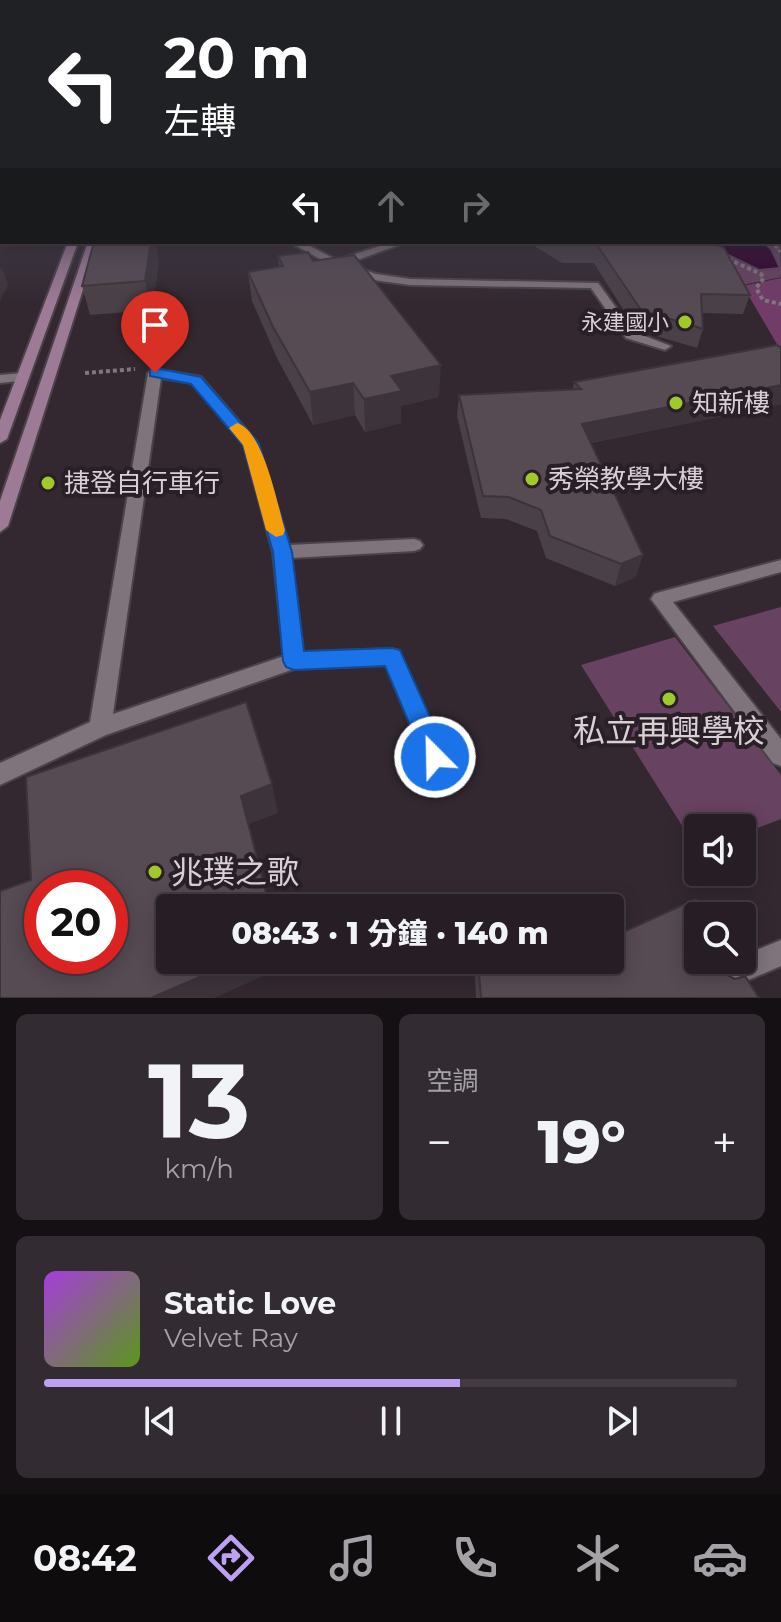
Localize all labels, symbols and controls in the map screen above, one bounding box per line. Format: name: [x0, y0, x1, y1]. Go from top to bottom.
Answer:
text: 20 m: [164, 24, 310, 92]
icon: left: [32, 32, 136, 136]
text: 左轉: [164, 99, 236, 143]
icon: left: [285, 184, 329, 228]
icon: ahead: [369, 184, 413, 228]
icon: right: [453, 184, 497, 228]
pin: [121, 291, 189, 373]
icon: arrive: [133, 303, 177, 347]
place label: 永建國小: [581, 309, 669, 336]
marker: 永建國小: [676, 313, 694, 331]
place label: 知新樓: [692, 387, 770, 419]
marker: 知新樓: [667, 394, 685, 412]
place label: 秀榮教學大樓: [548, 463, 704, 495]
place label: 捷登自行車行: [64, 467, 220, 499]
marker: 秀榮教學大樓: [523, 470, 541, 488]
marker: 捷登自行車行: [39, 474, 57, 492]
marker: 私立再興學校: [660, 690, 678, 708]
place label: 私立再興學校: [573, 711, 765, 750]
position arrow: [393, 715, 477, 799]
map controls: [684, 814, 756, 974]
button: sound: [684, 814, 756, 886]
place label: 兆璞之歌: [171, 852, 299, 891]
marker: 兆璞之歌: [146, 863, 164, 881]
speed limit sign: 20: [24, 870, 128, 974]
button: search: [684, 902, 756, 974]
text: 08:43 · 1 分鐘 · 140 m: [231, 915, 549, 952]
text: 13: [148, 1037, 250, 1164]
text: 空調: [427, 1065, 479, 1097]
text: 19°: [538, 1105, 626, 1178]
text: −: [427, 1115, 452, 1169]
text: +: [712, 1115, 737, 1169]
text: km/h: [165, 1153, 234, 1185]
text: Static Love: [164, 1285, 336, 1322]
text: Velvet Ray: [164, 1322, 298, 1354]
icon: previous: [138, 1399, 182, 1443]
icon: pause: [369, 1399, 413, 1443]
icon: next: [600, 1399, 644, 1443]
icon: directions: [203, 1530, 259, 1586]
icon: music: [325, 1530, 381, 1586]
icon: phone: [447, 1530, 503, 1586]
icon: climate: [570, 1530, 626, 1586]
icon: car: [692, 1530, 748, 1586]
text: 08:42: [33, 1536, 137, 1580]

